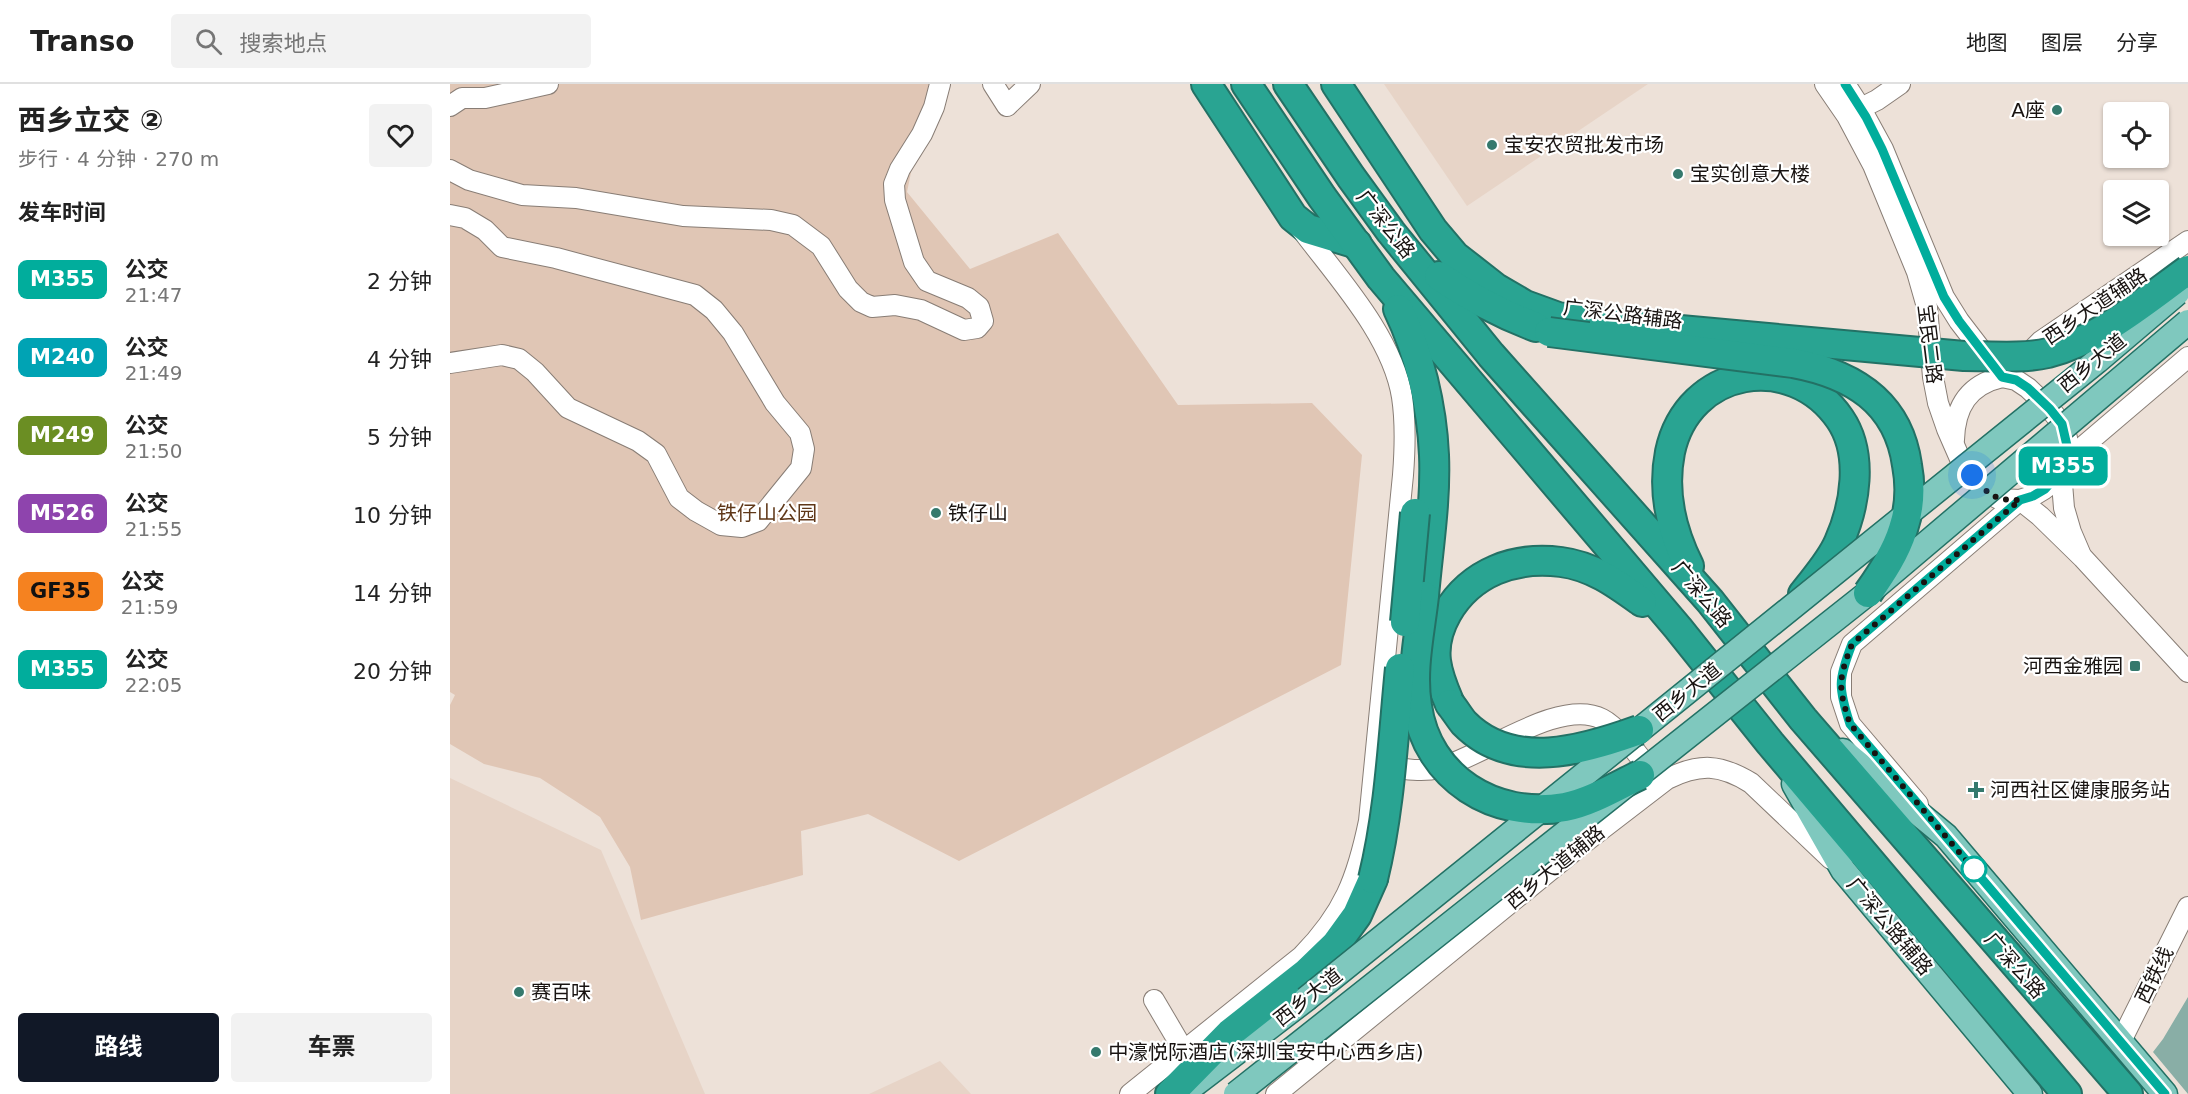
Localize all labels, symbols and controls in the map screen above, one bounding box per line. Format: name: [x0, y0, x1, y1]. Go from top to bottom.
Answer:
search box: [171, 14, 591, 68]
text: Transo: [30, 25, 135, 58]
icon: search: [192, 25, 225, 58]
text: 搜索地点: [240, 31, 328, 56]
text: 地图: [1966, 31, 2008, 55]
text: 图层: [2041, 31, 2083, 55]
text: 分享: [2116, 31, 2158, 55]
place label: A座: [2011, 98, 2045, 122]
map controls: [2103, 102, 2169, 246]
button: locate: [2103, 102, 2169, 168]
marker: A座: [2050, 103, 2064, 117]
text: 西乡立交 ②: [18, 104, 163, 137]
button: heart: [369, 104, 432, 167]
place label: 宝安农贸批发市场: [1504, 133, 1664, 157]
marker: 宝安农贸批发市场: [1485, 138, 1499, 152]
text: 步行 · 4 分钟 · 270 m: [18, 147, 219, 171]
place label: 宝实创意大楼: [1690, 162, 1810, 186]
marker: 宝实创意大楼: [1671, 167, 1685, 181]
button: layers: [2103, 180, 2169, 246]
street label: 广深公路: [1352, 185, 1420, 263]
text: 发车时间: [18, 200, 106, 225]
text: 公交: [125, 257, 169, 282]
street label: 西乡大道辅路: [2039, 262, 2151, 350]
text: M355: [30, 267, 95, 291]
text: 2 分钟: [367, 269, 432, 294]
text: 21:47: [125, 283, 182, 307]
street label: 广深公路辅路: [1562, 295, 1684, 333]
street label: 宝民二路: [1913, 303, 1947, 385]
street label: 西乡大道: [2053, 329, 2131, 397]
text: 公交: [125, 335, 169, 360]
text: M240: [30, 345, 95, 369]
text: 4 分钟: [367, 347, 432, 372]
text: 21:49: [125, 361, 182, 385]
text: 公交: [125, 413, 169, 438]
text: M249: [30, 423, 95, 447]
text: 5 分钟: [367, 425, 432, 450]
text: 21:50: [125, 439, 182, 463]
line badge: M355: [2021, 446, 2105, 485]
text: M355: [2031, 454, 2095, 478]
your location: [1957, 460, 1987, 490]
text: 公交: [125, 491, 169, 516]
text: M526: [30, 501, 95, 525]
park label: 铁仔山公园: [717, 501, 817, 525]
place label: 铁仔山: [948, 501, 1008, 525]
text: 10 分钟: [353, 503, 432, 528]
marker: 铁仔山: [929, 506, 943, 520]
text: 21:55: [125, 517, 182, 541]
street label: 广深公路: [1667, 556, 1737, 632]
text: 公交: [121, 569, 165, 594]
text: GF35: [30, 579, 91, 603]
text: 14 分钟: [353, 581, 432, 606]
text: 21:59: [121, 595, 178, 619]
text: 公交: [125, 647, 169, 672]
place label: 河西金雅园: [2023, 654, 2123, 678]
text: M355: [30, 657, 95, 681]
street label: 西乡大道: [1648, 658, 1726, 726]
text: 20 分钟: [353, 659, 432, 684]
marker: 河西金雅园: [2128, 659, 2142, 673]
text: 22:05: [125, 673, 182, 697]
place label: 河西社区健康服务站: [1990, 778, 2170, 802]
marker: 河西社区健康服务站: [1967, 781, 1985, 799]
street label: 西乡大道辅路: [1501, 820, 1609, 914]
unlabelled marker: [1961, 856, 1987, 882]
street label: 广深公路辅路: [1842, 872, 1938, 980]
street label: 广深公路: [1980, 927, 2050, 1003]
street label: 西铁线: [2130, 943, 2178, 1007]
street label: 西乡大道: [1269, 963, 1347, 1031]
place label: 赛百味: [531, 980, 591, 1004]
marker: 赛百味: [512, 985, 526, 999]
button: 路线: [18, 1013, 219, 1082]
button: 车票: [231, 1013, 432, 1082]
place label: 中濠悦际酒店(深圳宝安中心西乡店): [1108, 1040, 1424, 1064]
marker: 中濠悦际酒店(深圳宝安中心西乡店): [1089, 1045, 1103, 1059]

